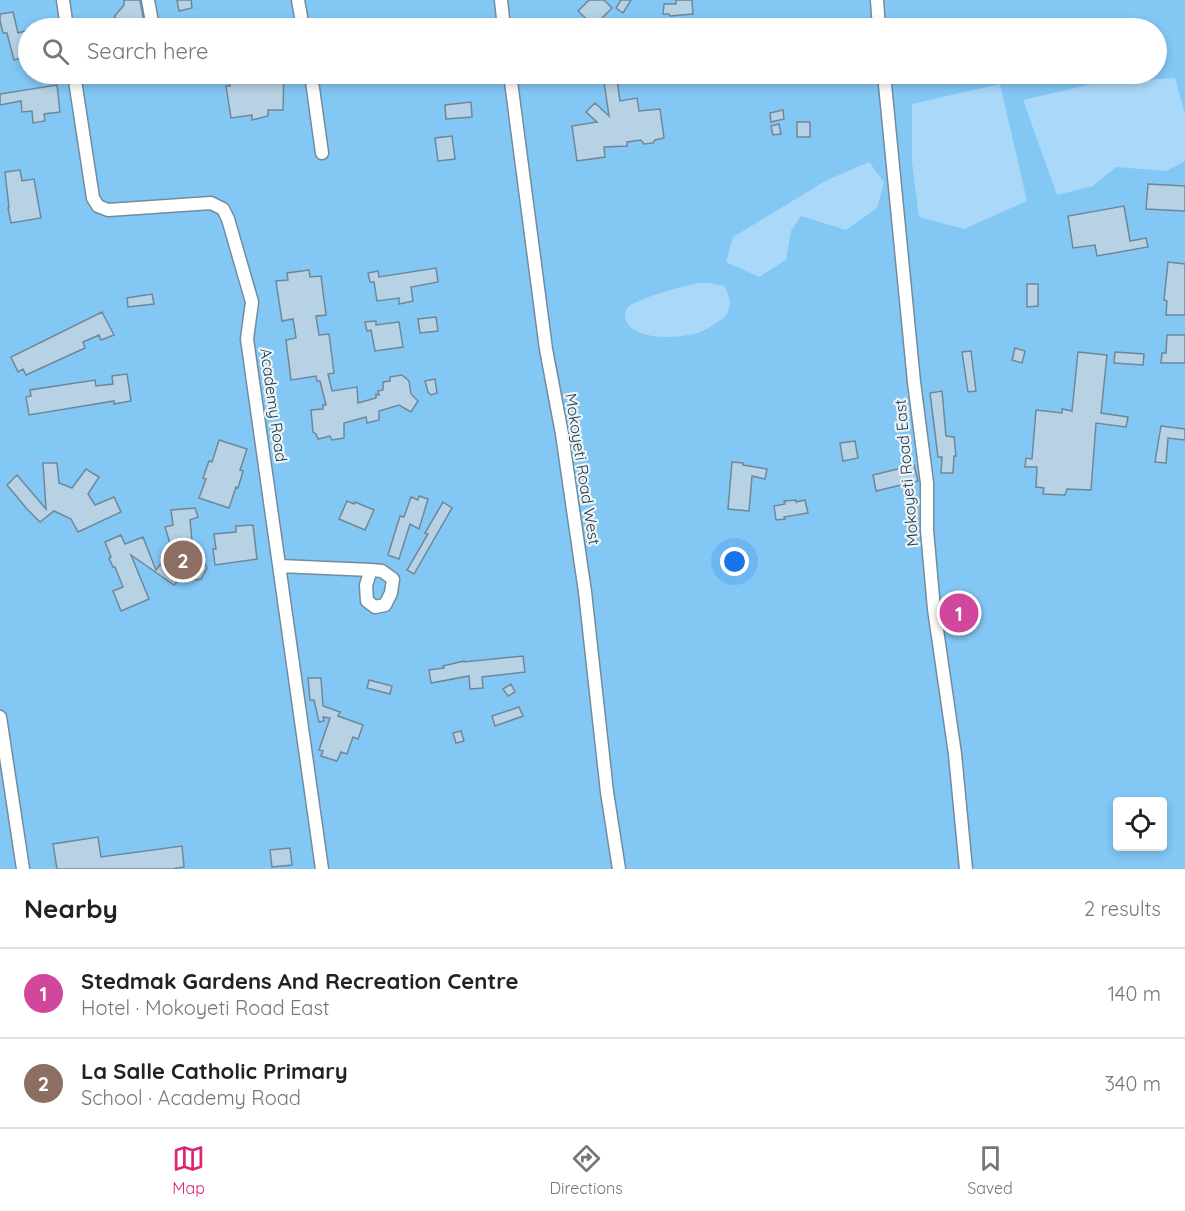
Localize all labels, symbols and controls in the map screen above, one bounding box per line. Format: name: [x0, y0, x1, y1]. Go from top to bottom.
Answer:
search box: [18, 18, 1167, 84]
icon: search: [39, 35, 72, 68]
text: Search here: [87, 37, 208, 65]
street label: Academy Road: [256, 347, 292, 463]
street label: Mokoyeti Road West: [561, 392, 605, 546]
street label: Mokoyeti Road East: [890, 399, 922, 547]
pin: 2: [164, 538, 202, 582]
your location: [720, 547, 749, 576]
pin: 1: [940, 590, 978, 636]
map controls: [1113, 797, 1167, 851]
button: locate: [1113, 797, 1167, 851]
text: Nearby: [24, 892, 118, 925]
text: 2 results: [1084, 896, 1161, 921]
text: Stedmak Gardens And Recreation Centre: [81, 967, 518, 995]
text: 1: [40, 981, 47, 1006]
text: 140 m: [1108, 981, 1161, 1006]
text: Hotel · Mokoyeti Road East: [81, 995, 330, 1020]
text: La Salle Catholic Primary: [81, 1057, 348, 1085]
text: 2: [38, 1071, 49, 1096]
text: 340 m: [1104, 1071, 1161, 1096]
text: School · Academy Road: [81, 1085, 301, 1110]
tab: Map: [172, 1142, 205, 1198]
tab: Directions: [550, 1142, 623, 1198]
tab: Saved: [967, 1142, 1013, 1198]

